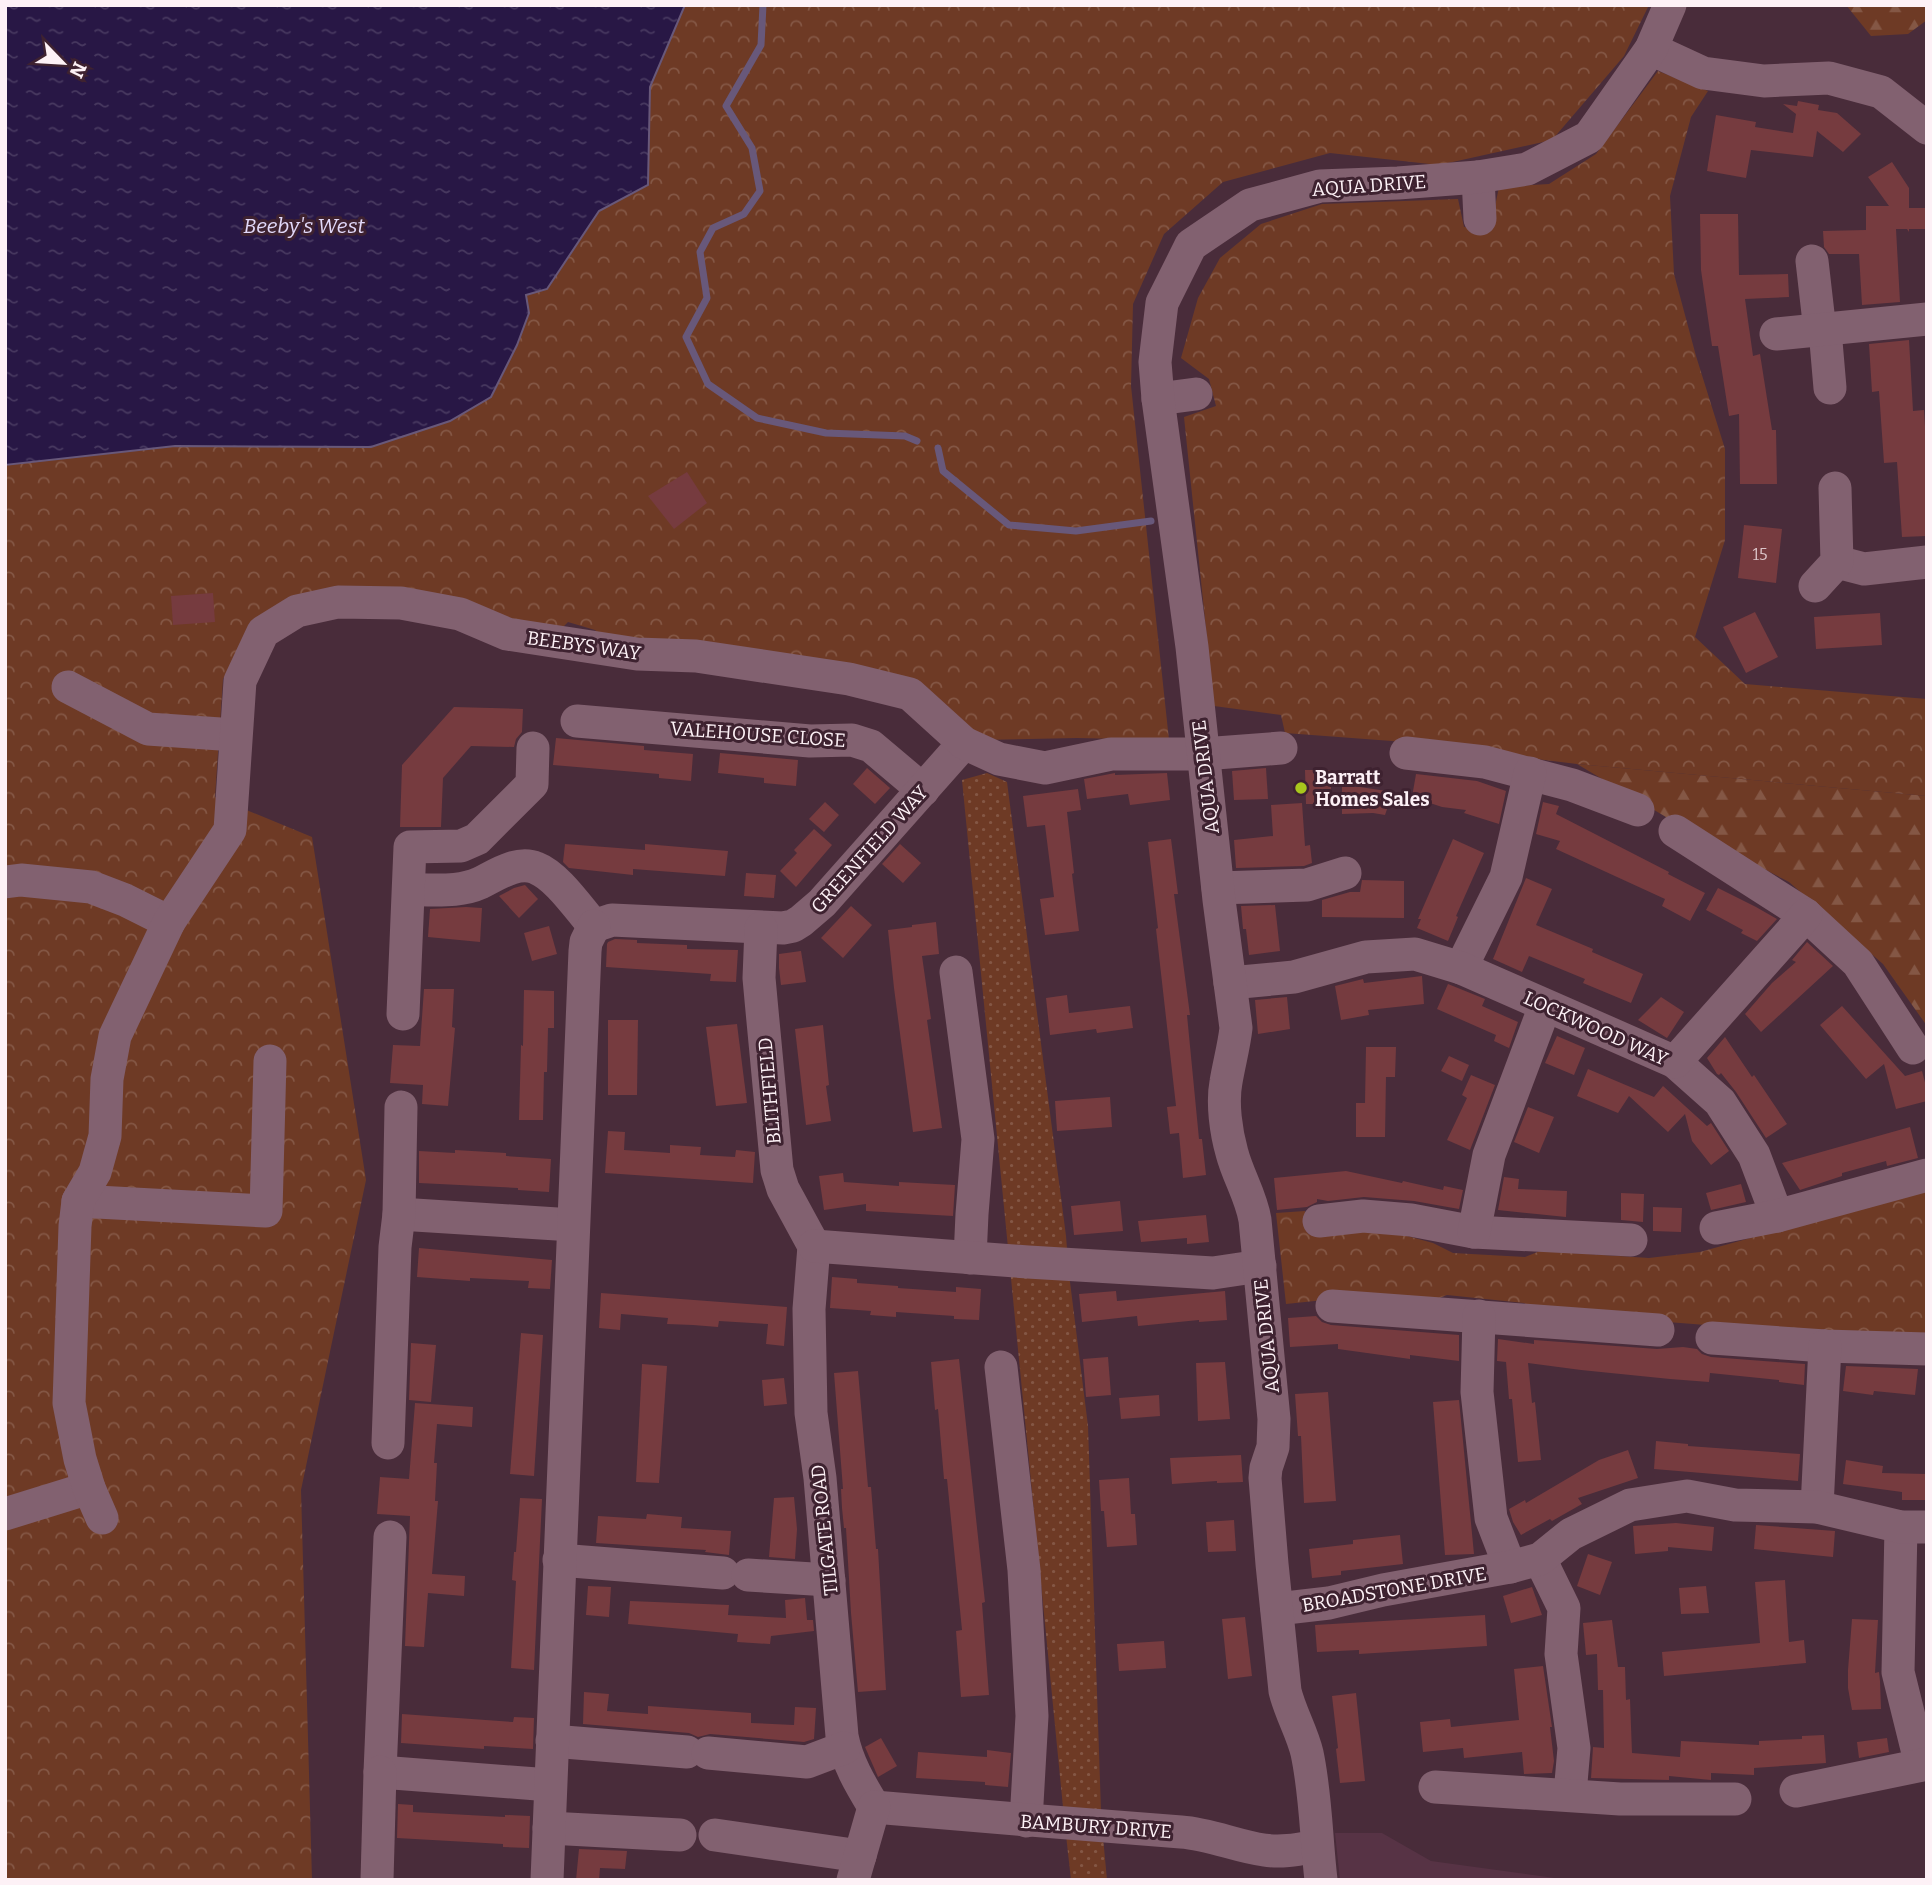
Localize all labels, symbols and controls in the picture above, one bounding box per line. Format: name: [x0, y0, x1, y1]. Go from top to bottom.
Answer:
north arrow: [28, 28, 98, 98]
text: N: [64, 58, 91, 82]
street label: AQUA DRIVE: [1311, 170, 1427, 201]
water label: Beeby's West: [243, 213, 365, 239]
house number: 15: [1752, 545, 1768, 564]
street label: BEEBYS WAY: [526, 626, 643, 665]
street label: VALEHOUSE CLOSE: [669, 717, 846, 752]
street label: AQUA DRIVE: [1187, 719, 1224, 835]
place label: Barratt Homes Sales: [1315, 766, 1430, 811]
street label: GREENFIELD WAY: [806, 780, 933, 918]
marker: Barratt Homes Sales: [1293, 780, 1309, 796]
street label: LOCKWOOD WAY: [1520, 986, 1672, 1071]
street label: BLITHFIELD: [753, 1037, 786, 1145]
street label: AQUA DRIVE: [1249, 1278, 1284, 1394]
street label: TILGATE ROAD: [806, 1463, 843, 1597]
street label: BROADSTONE DRIVE: [1300, 1562, 1488, 1617]
street label: BAMBURY DRIVE: [1019, 1810, 1172, 1843]

